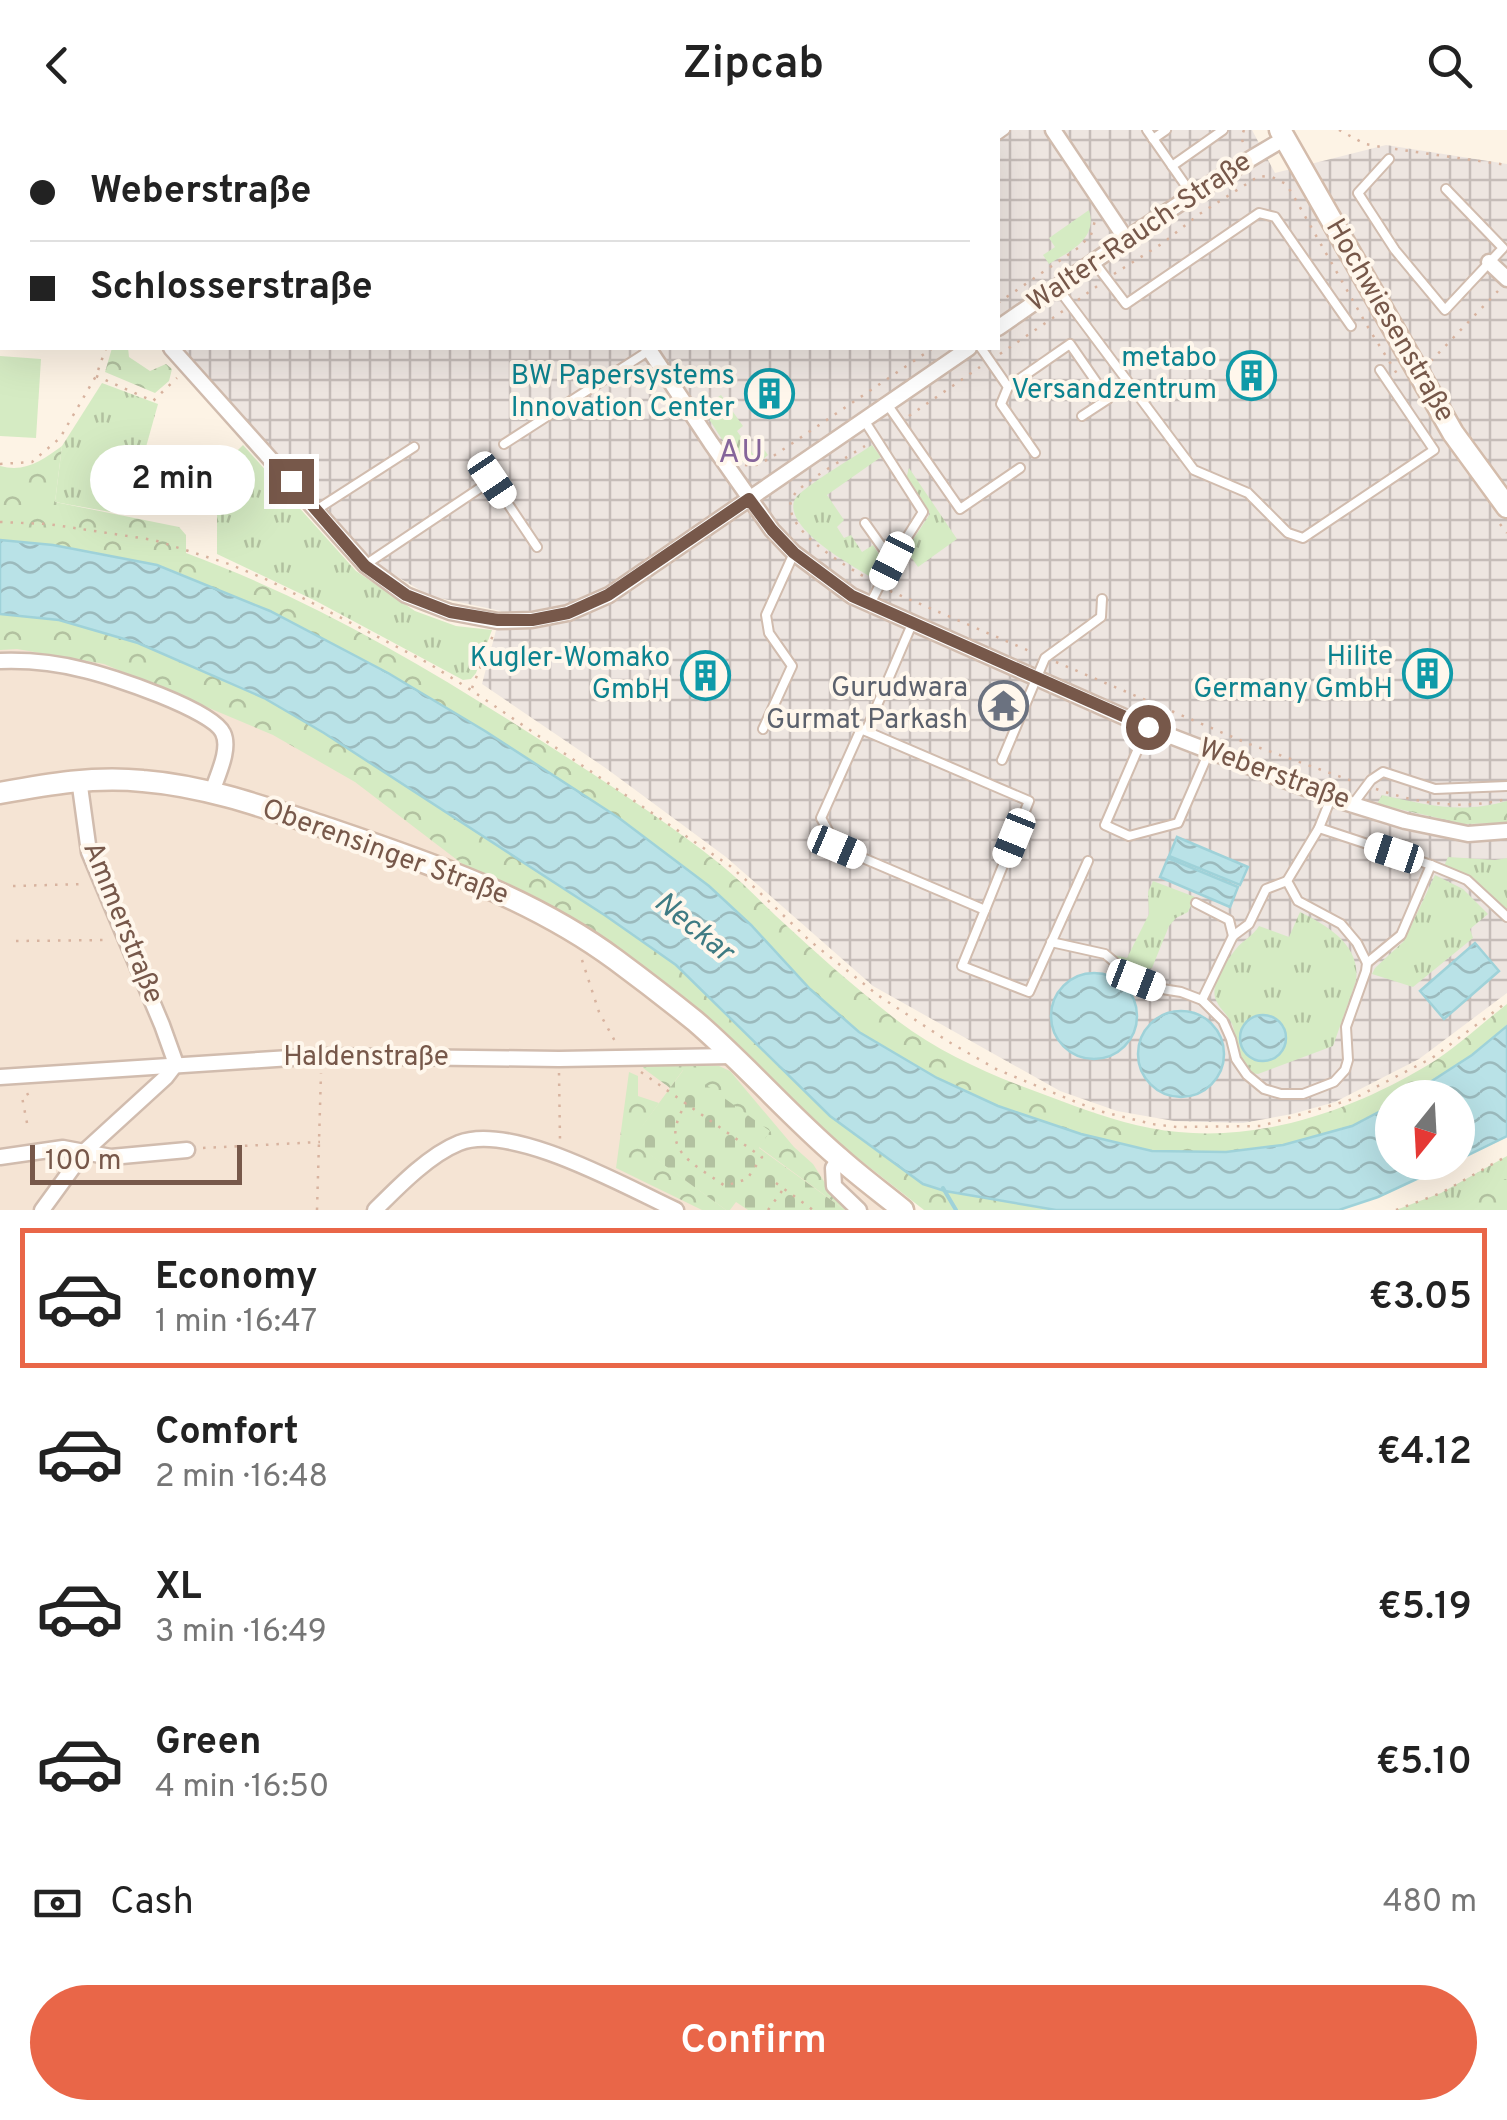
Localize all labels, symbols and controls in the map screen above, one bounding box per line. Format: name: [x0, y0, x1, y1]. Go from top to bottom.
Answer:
text: Zipcab: [683, 37, 824, 94]
icon: back: [30, 38, 85, 93]
icon: search: [1422, 38, 1477, 93]
street label: Walter-Rauch-Straße: [1021, 145, 1259, 321]
text: Weberstraße: [90, 168, 312, 217]
street label: Hochwiesenstraße: [1316, 213, 1462, 429]
text: Schlosserstraße: [90, 264, 373, 313]
place label: metabo Versandzentrum: [1011, 341, 1217, 409]
building icon: metabo Versandzentrum: [1226, 349, 1278, 401]
place label: BW Papersystems Innovation Center: [511, 359, 735, 427]
building icon: BW Papersystems Innovation Center: [744, 367, 796, 419]
district label: AU: [718, 434, 766, 474]
callout: 2 min: [91, 446, 256, 516]
car: [463, 447, 521, 513]
route end: [269, 459, 314, 504]
text: 2 min: [131, 460, 214, 500]
car: [865, 527, 919, 595]
place label: Hilite Germany GmbH: [1193, 640, 1393, 708]
place label: Kugler-Womako GmbH: [470, 641, 670, 709]
building icon: Hilite Germany GmbH: [1402, 648, 1454, 700]
building icon: Kugler-Womako GmbH: [679, 649, 731, 701]
place label: Gurudwara Gurmat Parkash: [766, 671, 968, 739]
temple icon: Gurudwara Gurmat Parkash: [977, 679, 1029, 731]
route start: [1126, 705, 1171, 750]
street label: Weberstraße: [1194, 731, 1354, 819]
street label: Oberensinger Straße: [257, 792, 513, 914]
car: [989, 805, 1039, 871]
car: [804, 821, 870, 873]
car: [1361, 829, 1427, 877]
street label: Ammerstraße: [73, 837, 171, 1009]
water label: Neckar: [646, 885, 742, 973]
car: [1103, 955, 1169, 1005]
street label: Haldenstraße: [283, 1040, 449, 1076]
north arrow: [1375, 1080, 1475, 1180]
map controls: [1375, 1080, 1475, 1180]
scale bar: [30, 1140, 242, 1184]
text: 100 m: [45, 1144, 121, 1180]
icon: car: [35, 1253, 125, 1343]
text: Economy: [155, 1254, 317, 1303]
text: €3.05: [1369, 1274, 1472, 1323]
text: 1 min · 16:47: [155, 1303, 317, 1343]
icon: car: [35, 1408, 125, 1498]
text: Comfort: [155, 1409, 299, 1458]
text: €4.12: [1377, 1429, 1472, 1478]
text: 2 min · 16:48: [155, 1458, 328, 1498]
icon: car: [35, 1563, 125, 1653]
text: XL: [155, 1564, 202, 1613]
text: €5.19: [1378, 1584, 1472, 1633]
text: 3 min · 16:49: [155, 1613, 327, 1653]
icon: car: [35, 1718, 125, 1808]
text: Green: [155, 1719, 261, 1768]
text: €5.10: [1376, 1739, 1472, 1788]
text: 4 min · 16:50: [155, 1768, 329, 1808]
icon: cash: [30, 1876, 85, 1931]
text: Cash: [110, 1879, 194, 1928]
text: 480 m: [1383, 1883, 1477, 1923]
button: Confirm: [30, 1985, 1477, 2100]

